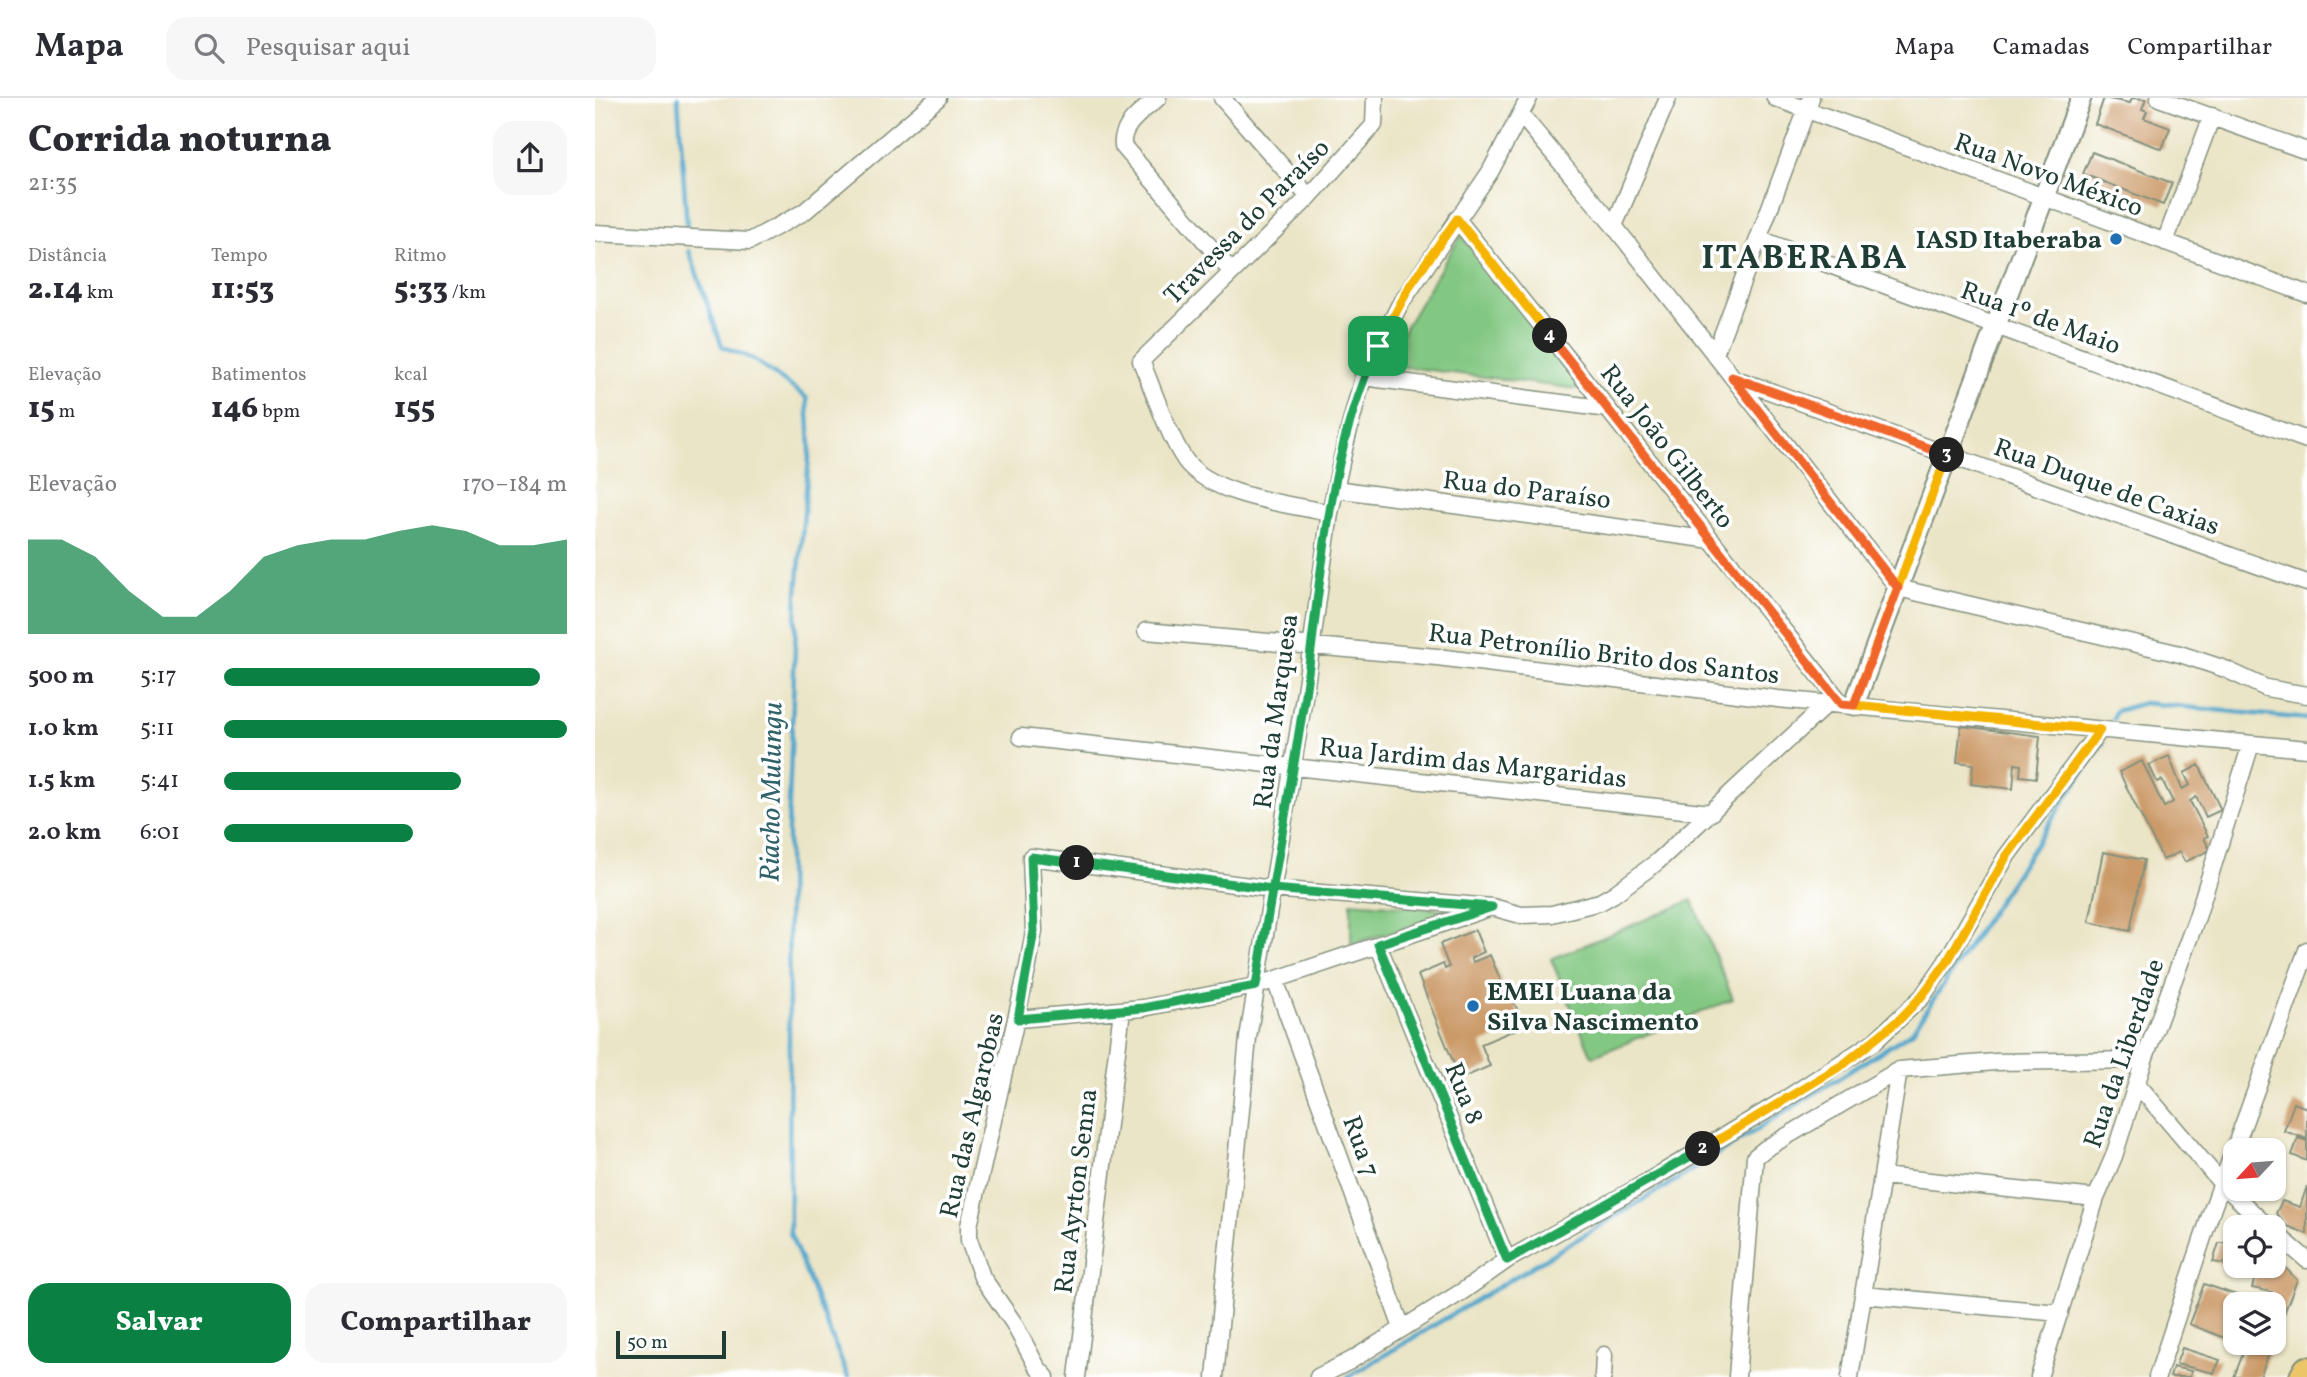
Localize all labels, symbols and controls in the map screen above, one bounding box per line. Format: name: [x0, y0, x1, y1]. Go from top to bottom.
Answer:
search box: [166, 17, 656, 80]
text: Mapa: [35, 25, 124, 71]
icon: search: [190, 29, 228, 67]
text: Pesquisar aqui: [246, 30, 410, 66]
text: Mapa: [1895, 31, 1955, 65]
text: Camadas: [1993, 31, 2089, 65]
text: Compartilhar: [2127, 31, 2272, 65]
text: Corrida noturna: [28, 115, 331, 168]
button: share: [493, 121, 567, 195]
street label: Rua Novo México: [1949, 125, 2148, 227]
street label: Travessa do Paraíso: [1156, 131, 1339, 314]
text: 21:35: [28, 168, 78, 200]
place label: IASD Itaberaba: [1916, 223, 2102, 259]
marker: IASD Itaberaba: [2108, 231, 2124, 247]
district label: ITABERABA: [1701, 237, 1909, 283]
text: Distância: [28, 243, 107, 269]
text: Tempo: [211, 243, 268, 269]
text: Ritmo: [394, 243, 446, 269]
text: 2.14: [28, 269, 83, 311]
text: 11:53: [211, 269, 274, 311]
text: 5:33: [394, 269, 448, 311]
street label: Rua 1º de Maio: [1955, 273, 2125, 364]
text: km: [83, 280, 114, 306]
text: /km: [448, 280, 486, 306]
pin: [1348, 316, 1408, 376]
pin: 4: [1532, 318, 1567, 354]
text: 4: [1544, 322, 1555, 348]
icon: arrive: [1359, 327, 1397, 365]
street label: Rua João Gilberto: [1591, 357, 1742, 537]
text: Elevação: [28, 362, 101, 388]
text: Batimentos: [211, 362, 306, 388]
text: kcal: [394, 362, 428, 388]
text: 15: [28, 388, 55, 430]
text: 146: [211, 388, 258, 430]
text: 155: [394, 388, 435, 430]
text: m: [55, 399, 75, 425]
text: bpm: [258, 399, 300, 425]
street label: Rua Duque de Caxias: [1988, 430, 2224, 545]
pin: 3: [1929, 438, 1965, 472]
text: 3: [1942, 441, 1951, 467]
street label: Rua do Paraíso: [1441, 463, 1613, 519]
text: Elevação: [28, 469, 117, 501]
text: 170–184 m: [462, 469, 567, 501]
street label: Rua da Marquesa: [1245, 611, 1308, 811]
street label: Rua Petronílio Brito dos Santos: [1426, 616, 1781, 694]
text: 500 m: [28, 661, 94, 693]
text: 5:17: [140, 661, 177, 693]
water label: Riacho Mulungu: [751, 702, 794, 882]
text: 1.0 km: [28, 713, 99, 745]
text: 5:11: [140, 713, 174, 745]
street label: Rua Jardim das Margaridas: [1317, 730, 1629, 798]
text: 1.5 km: [28, 765, 95, 797]
text: 5:41: [140, 765, 179, 797]
text: 2.0 km: [28, 817, 101, 849]
text: 6:01: [140, 817, 180, 849]
pin: 1: [1059, 846, 1095, 880]
text: 1: [1073, 849, 1080, 875]
street label: Rua da Liberdade: [2076, 954, 2174, 1153]
place label: EMEI Luana da Silva Nascimento: [1487, 975, 1699, 1041]
marker: EMEI Luana da Silva Nascimento: [1465, 998, 1481, 1014]
street label: Rua das Algarobas: [932, 1009, 1014, 1222]
street label: Rua 8: [1435, 1057, 1492, 1130]
street label: Rua Ayrton Senna: [1047, 1087, 1107, 1296]
street label: Rua 7: [1332, 1111, 1388, 1183]
pin: 2: [1685, 1132, 1721, 1166]
text: 2: [1698, 1135, 1707, 1161]
north arrow: [2223, 1138, 2285, 1200]
map controls: [2223, 1138, 2286, 1355]
button: locate: [2223, 1215, 2286, 1278]
button: Salvar: [28, 1283, 291, 1363]
button: Compartilhar: [305, 1283, 567, 1363]
button: layers: [2223, 1292, 2286, 1355]
scale bar: [616, 1328, 726, 1360]
text: 50 m: [627, 1330, 668, 1356]

